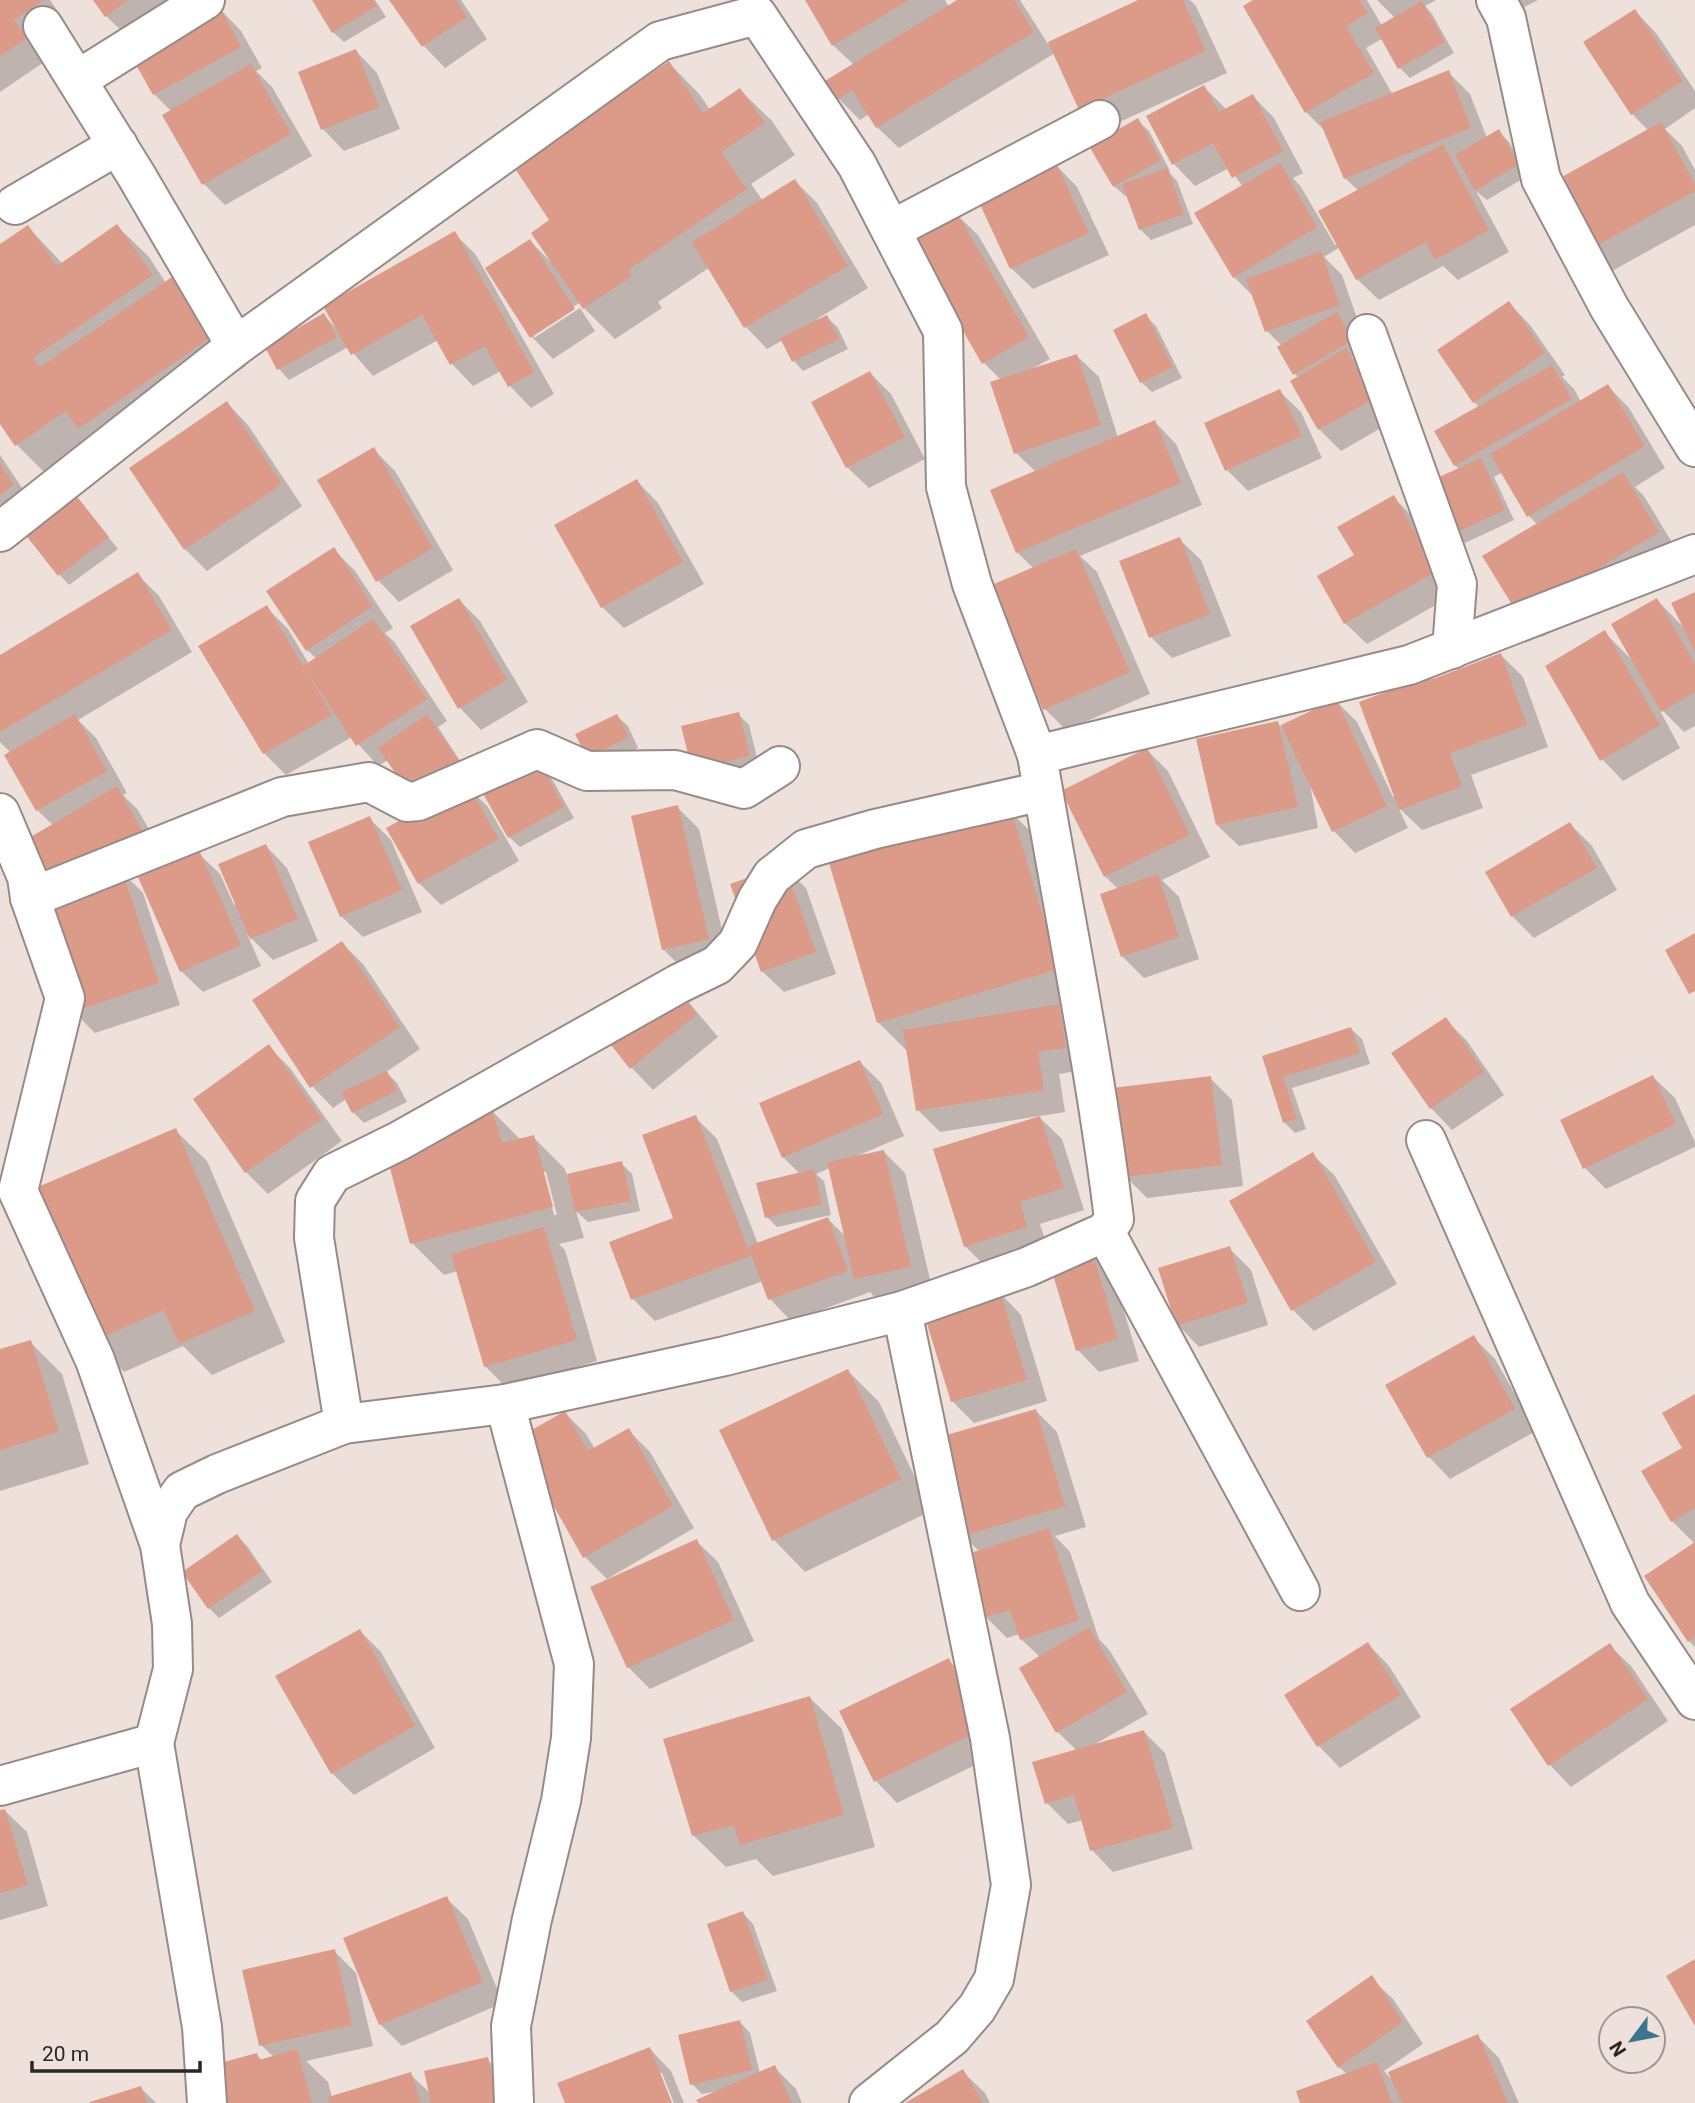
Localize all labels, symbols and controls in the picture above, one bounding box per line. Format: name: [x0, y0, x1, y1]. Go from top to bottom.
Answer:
north arrow: [1597, 2005, 1667, 2075]
scale bar: [32, 2030, 200, 2074]
text: N: [1605, 2037, 1631, 2061]
text: 20 m: [42, 2042, 89, 2066]

